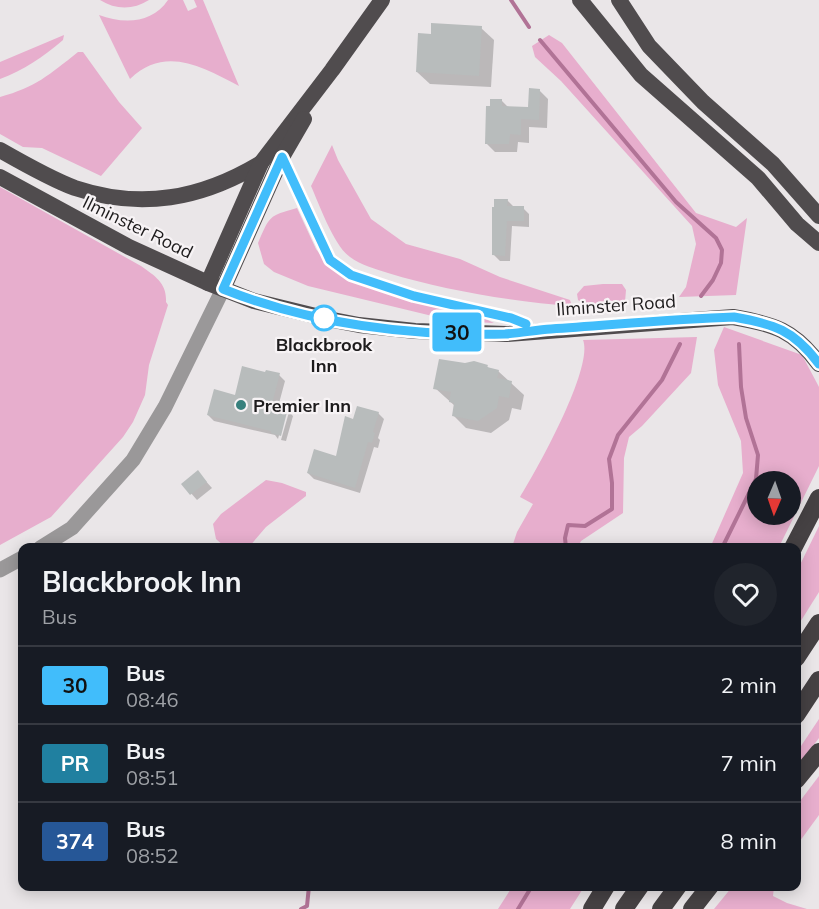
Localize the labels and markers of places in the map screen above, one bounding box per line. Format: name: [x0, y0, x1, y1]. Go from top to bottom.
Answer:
marker: Blackbrook Inn: [311, 305, 337, 331]
place label: Blackbrook Inn: [276, 333, 373, 377]
place label: Premier Inn: [253, 394, 351, 417]
marker: Premier Inn: [234, 398, 248, 412]

